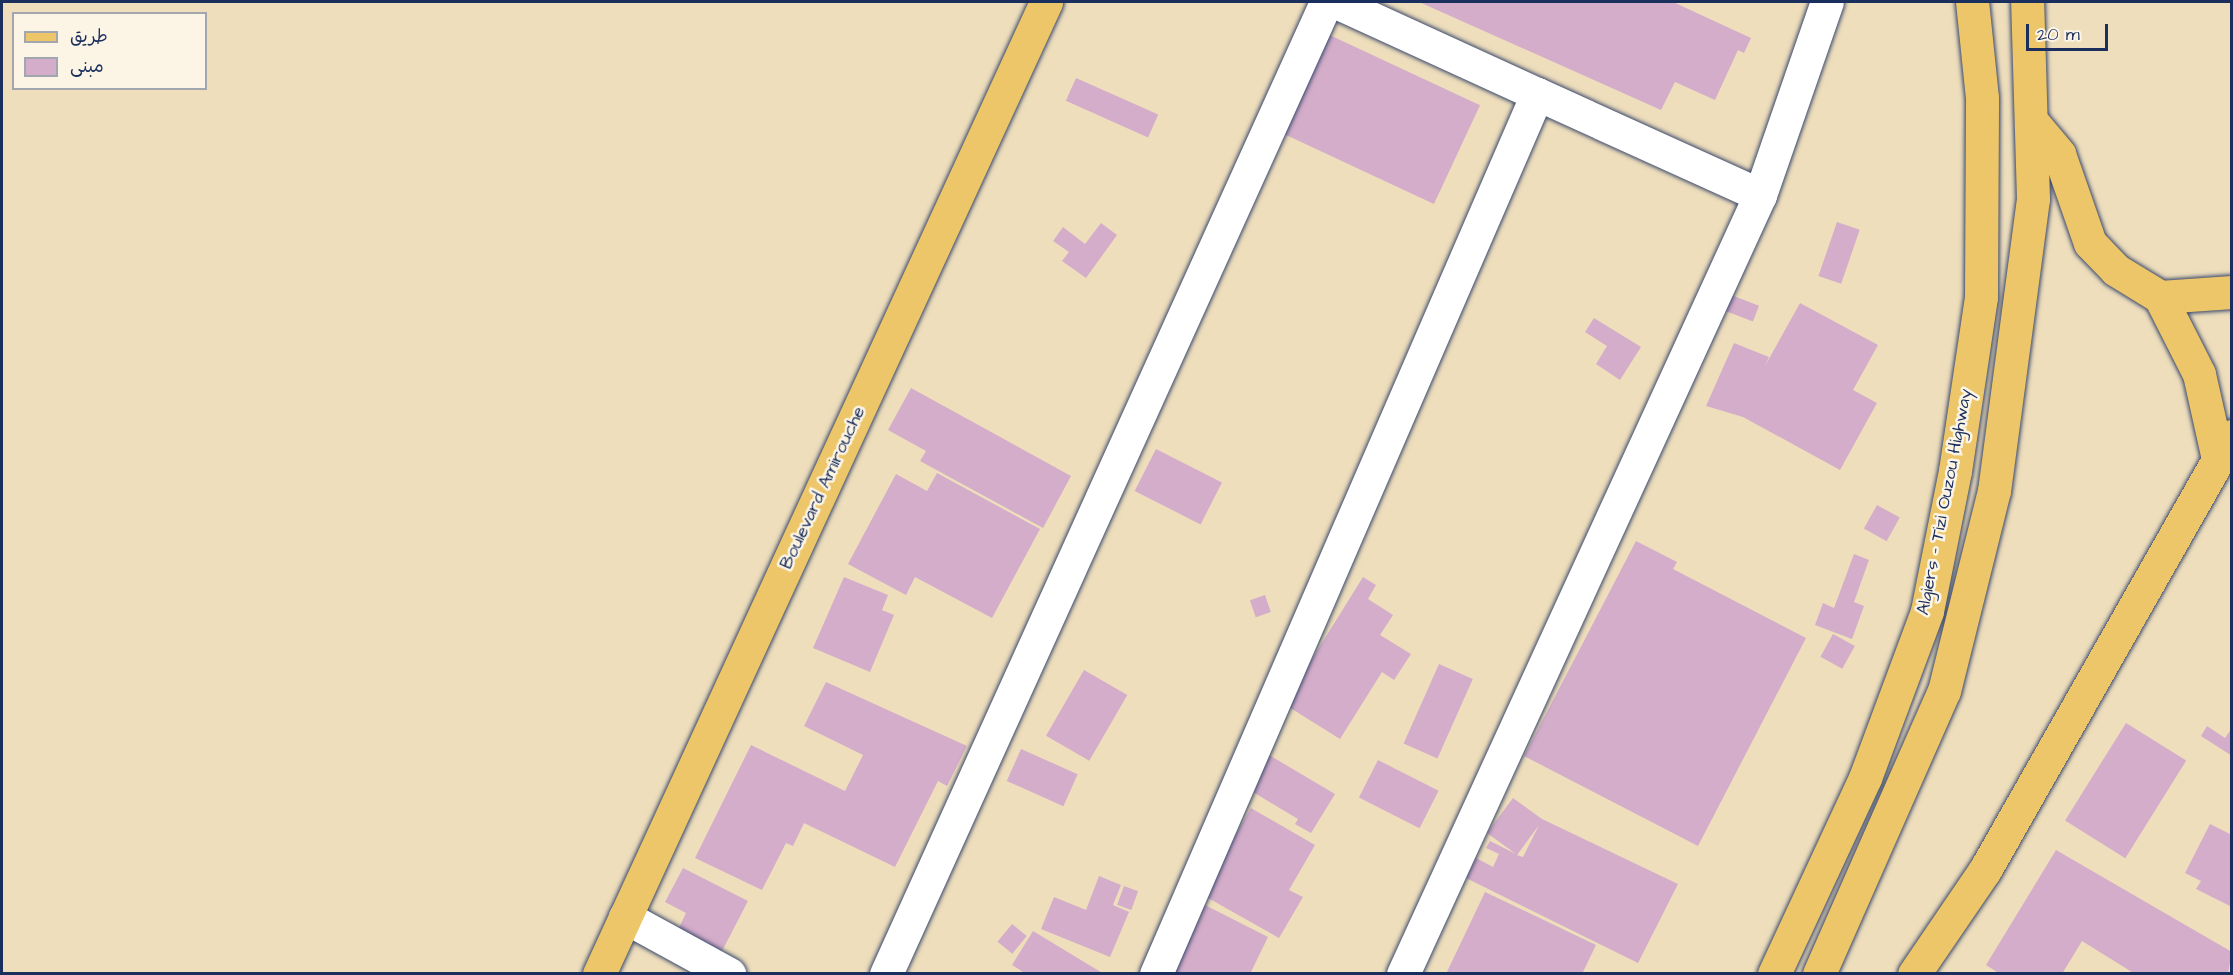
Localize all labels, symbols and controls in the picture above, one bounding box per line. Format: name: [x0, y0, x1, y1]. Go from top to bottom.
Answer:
legend: [12, 12, 207, 90]
scale bar: [2029, 12, 2112, 50]
text: 20 m: [2037, 22, 2080, 47]
text: طريق: [70, 24, 108, 49]
text: مبنى: [70, 54, 104, 79]
street label: Algiers - Tizi Ouzou Highway: [1912, 387, 1978, 617]
street label: Boulevard Amirouche: [776, 403, 870, 573]

